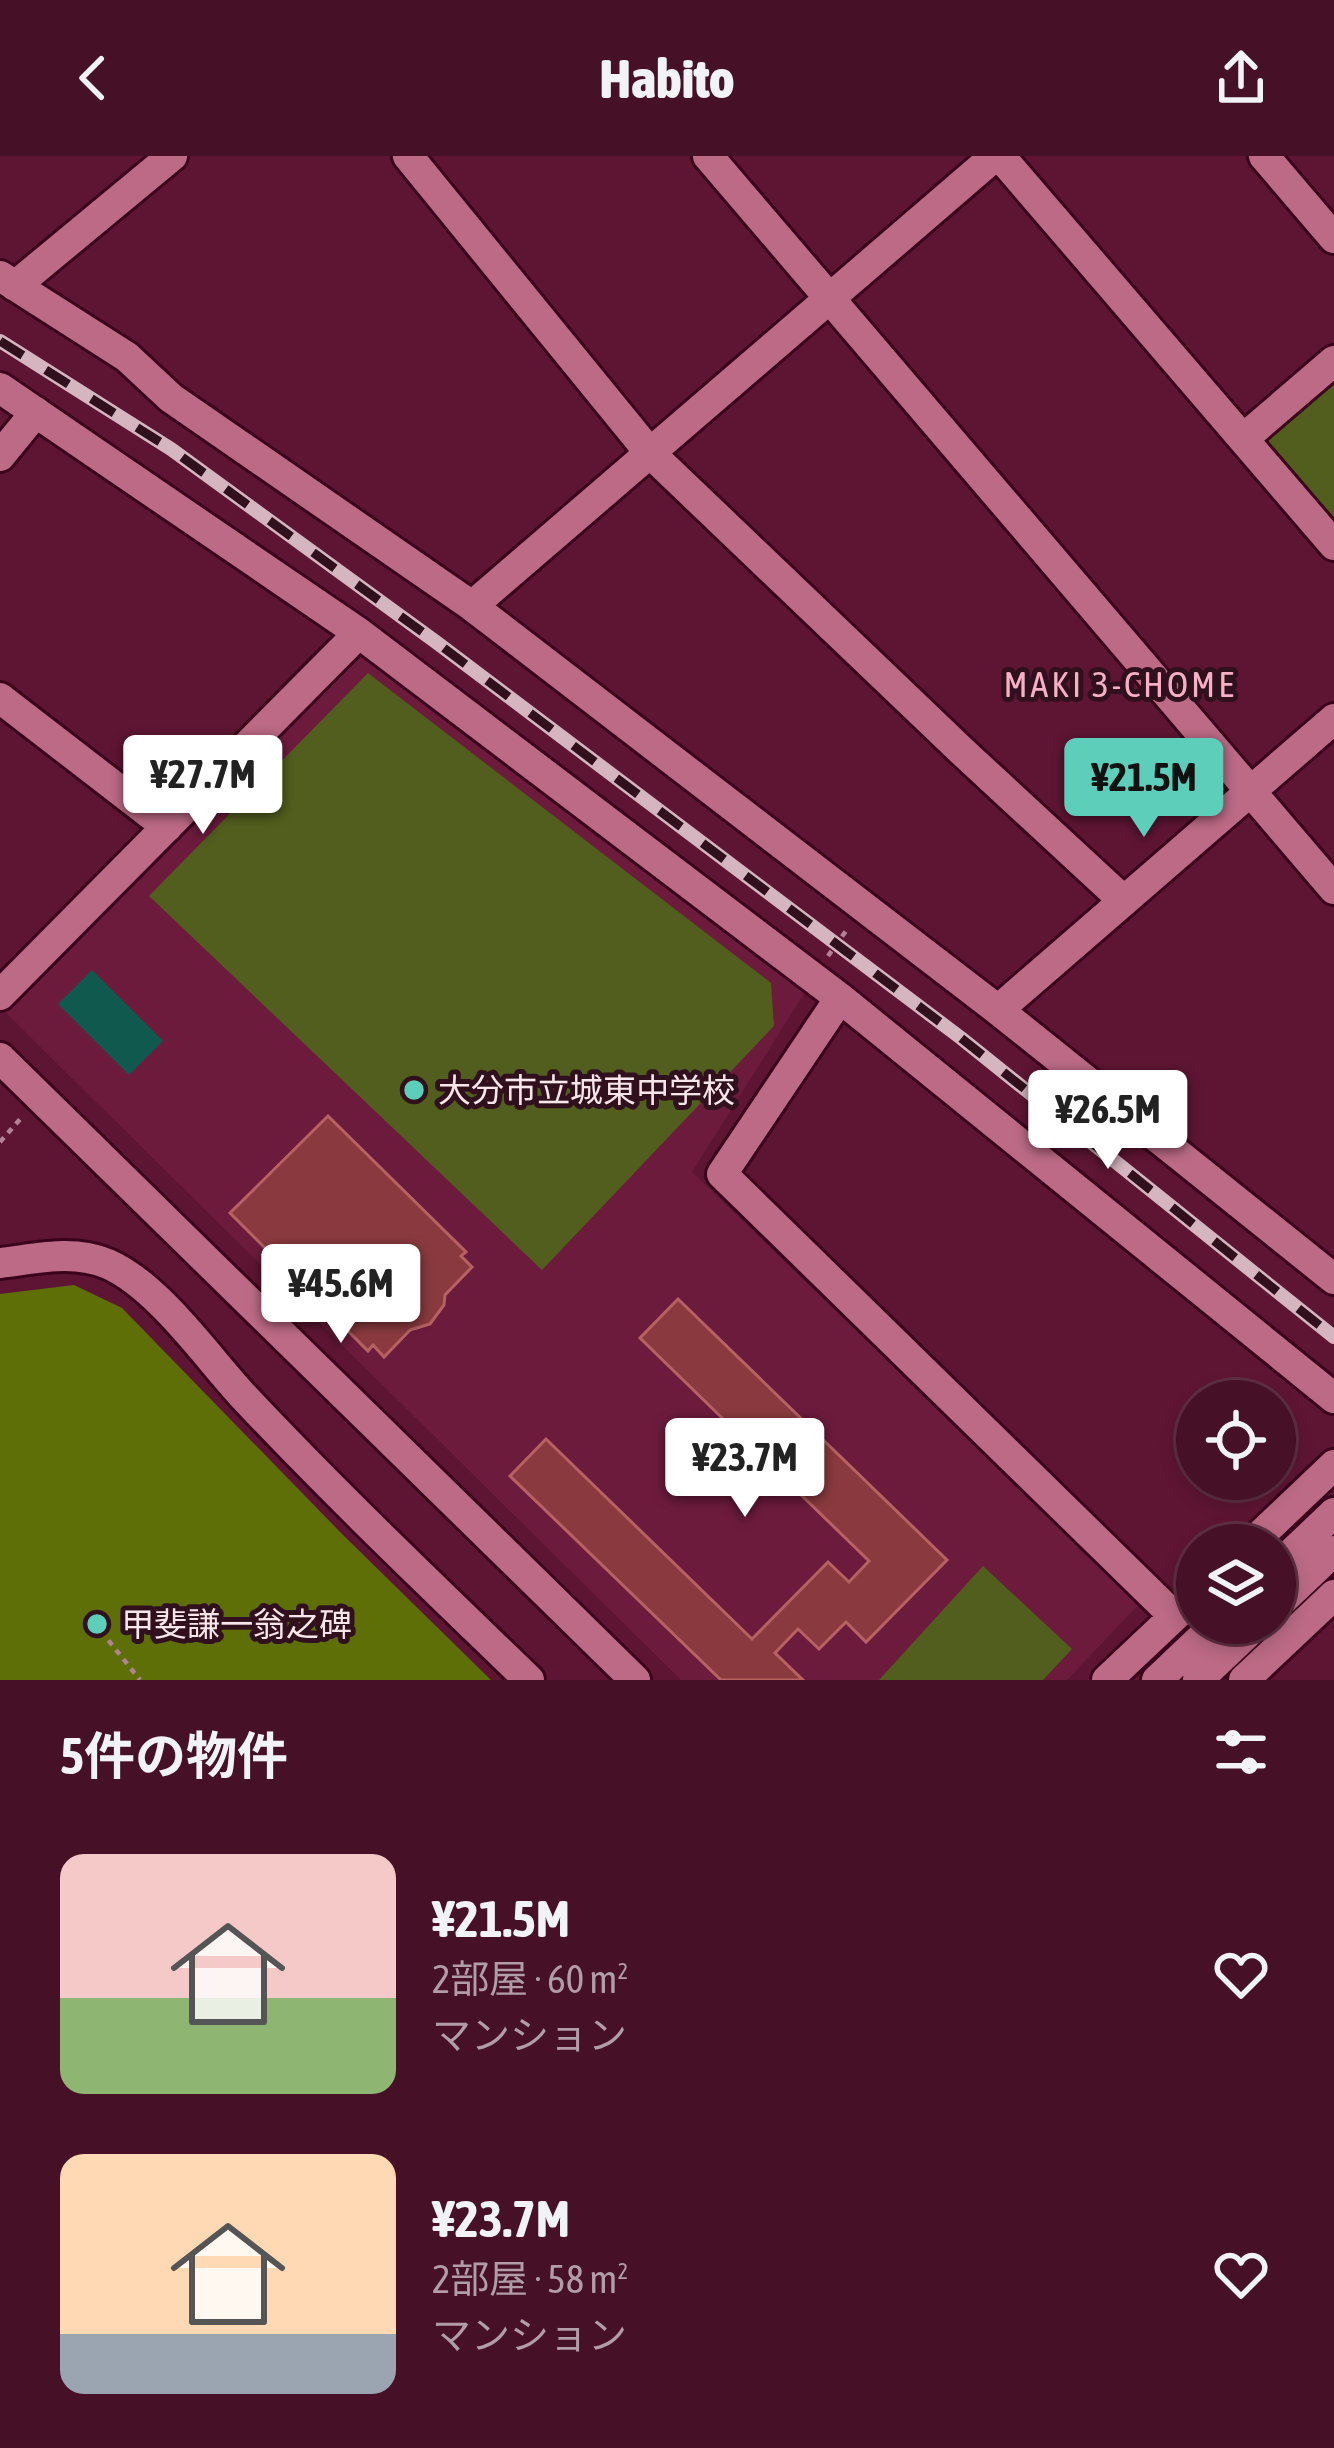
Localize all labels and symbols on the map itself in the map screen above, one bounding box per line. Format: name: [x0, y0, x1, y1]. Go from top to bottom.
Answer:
district label: MAKI 3-CHOME: [1003, 663, 1237, 705]
pin: ¥27.7M: [105, 735, 301, 837]
pin: ¥21.5M: [1046, 738, 1242, 840]
pin: ¥26.5M: [1010, 1070, 1206, 1172]
place label: 大分市立城東中学校: [438, 1071, 735, 1109]
marker: 大分市立城東中学校: [401, 1077, 427, 1103]
pin: ¥45.6M: [243, 1244, 439, 1346]
pin: ¥23.7M: [647, 1418, 843, 1520]
place label: 甲斐謙一翁之碑: [121, 1605, 352, 1643]
marker: 甲斐謙一翁之碑: [84, 1611, 110, 1637]

